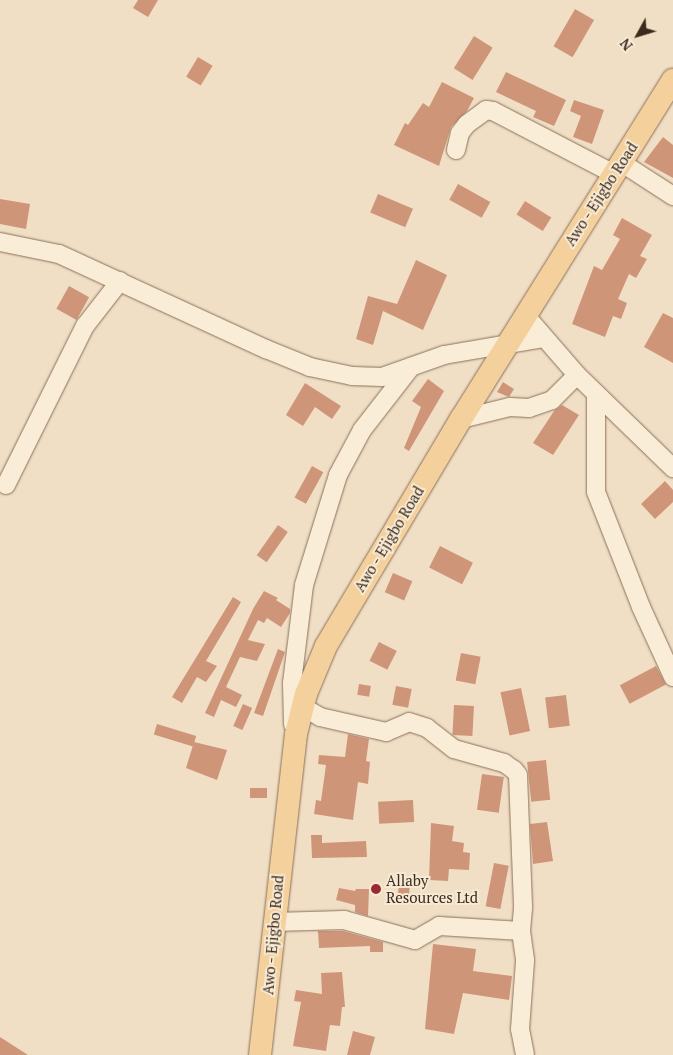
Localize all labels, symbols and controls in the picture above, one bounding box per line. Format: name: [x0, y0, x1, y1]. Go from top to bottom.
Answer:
north arrow: [613, 10, 663, 60]
text: N: [615, 35, 637, 55]
street label: Awo - Ejigbo Road: [560, 138, 642, 250]
street label: Awo - Ejigbo Road: [350, 482, 428, 596]
place label: Allaby Resources Ltd: [386, 871, 478, 906]
street label: Awo - Ejigbo Road: [259, 874, 287, 996]
marker: Allaby Resources Ltd: [370, 883, 382, 895]

